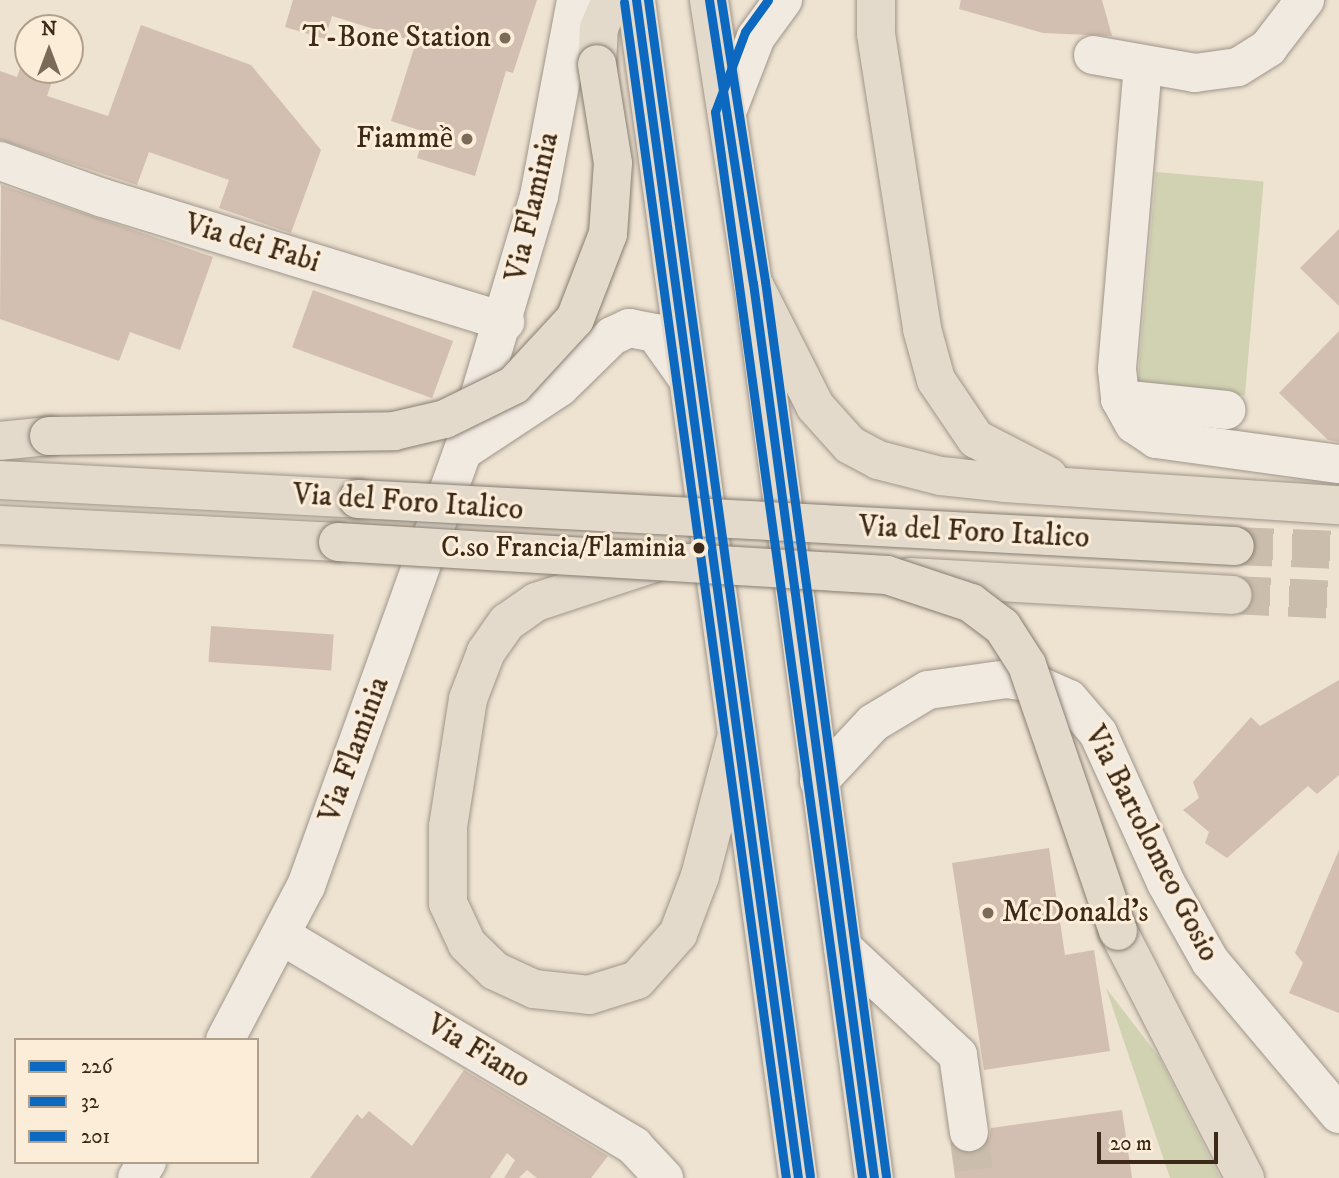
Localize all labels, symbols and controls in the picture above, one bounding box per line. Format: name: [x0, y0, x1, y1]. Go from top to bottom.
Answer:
north arrow: [14, 14, 84, 84]
text: N: [41, 18, 57, 41]
place label: T-Bone Station: [302, 20, 491, 56]
marker: T-Bone Station: [497, 30, 513, 46]
place label: Fiammề: [356, 121, 453, 157]
street label: Via Flaminia: [498, 129, 568, 285]
marker: Fiammề: [459, 131, 475, 147]
street label: Via dei Fabi: [180, 206, 324, 282]
street label: Via del Foro Italico: [292, 477, 524, 529]
street label: Via del Foro Italico: [858, 509, 1090, 557]
place label: C.so Francia/Flaminia: [441, 531, 686, 565]
marker: C.so Francia/Flaminia: [692, 541, 706, 555]
street label: Via Flaminia: [312, 672, 398, 828]
street label: Via Bartolomeo Gosio: [1076, 720, 1226, 968]
place label: McDonald's: [1002, 895, 1149, 931]
marker: McDonald's: [980, 905, 996, 921]
street label: Via Fiano: [420, 1007, 536, 1097]
legend: [14, 1038, 259, 1164]
text: 226: [81, 1054, 113, 1080]
text: 32: [81, 1089, 99, 1115]
scale bar: [1101, 1118, 1222, 1162]
text: 201: [81, 1124, 110, 1150]
text: 20 m: [1110, 1131, 1152, 1157]

